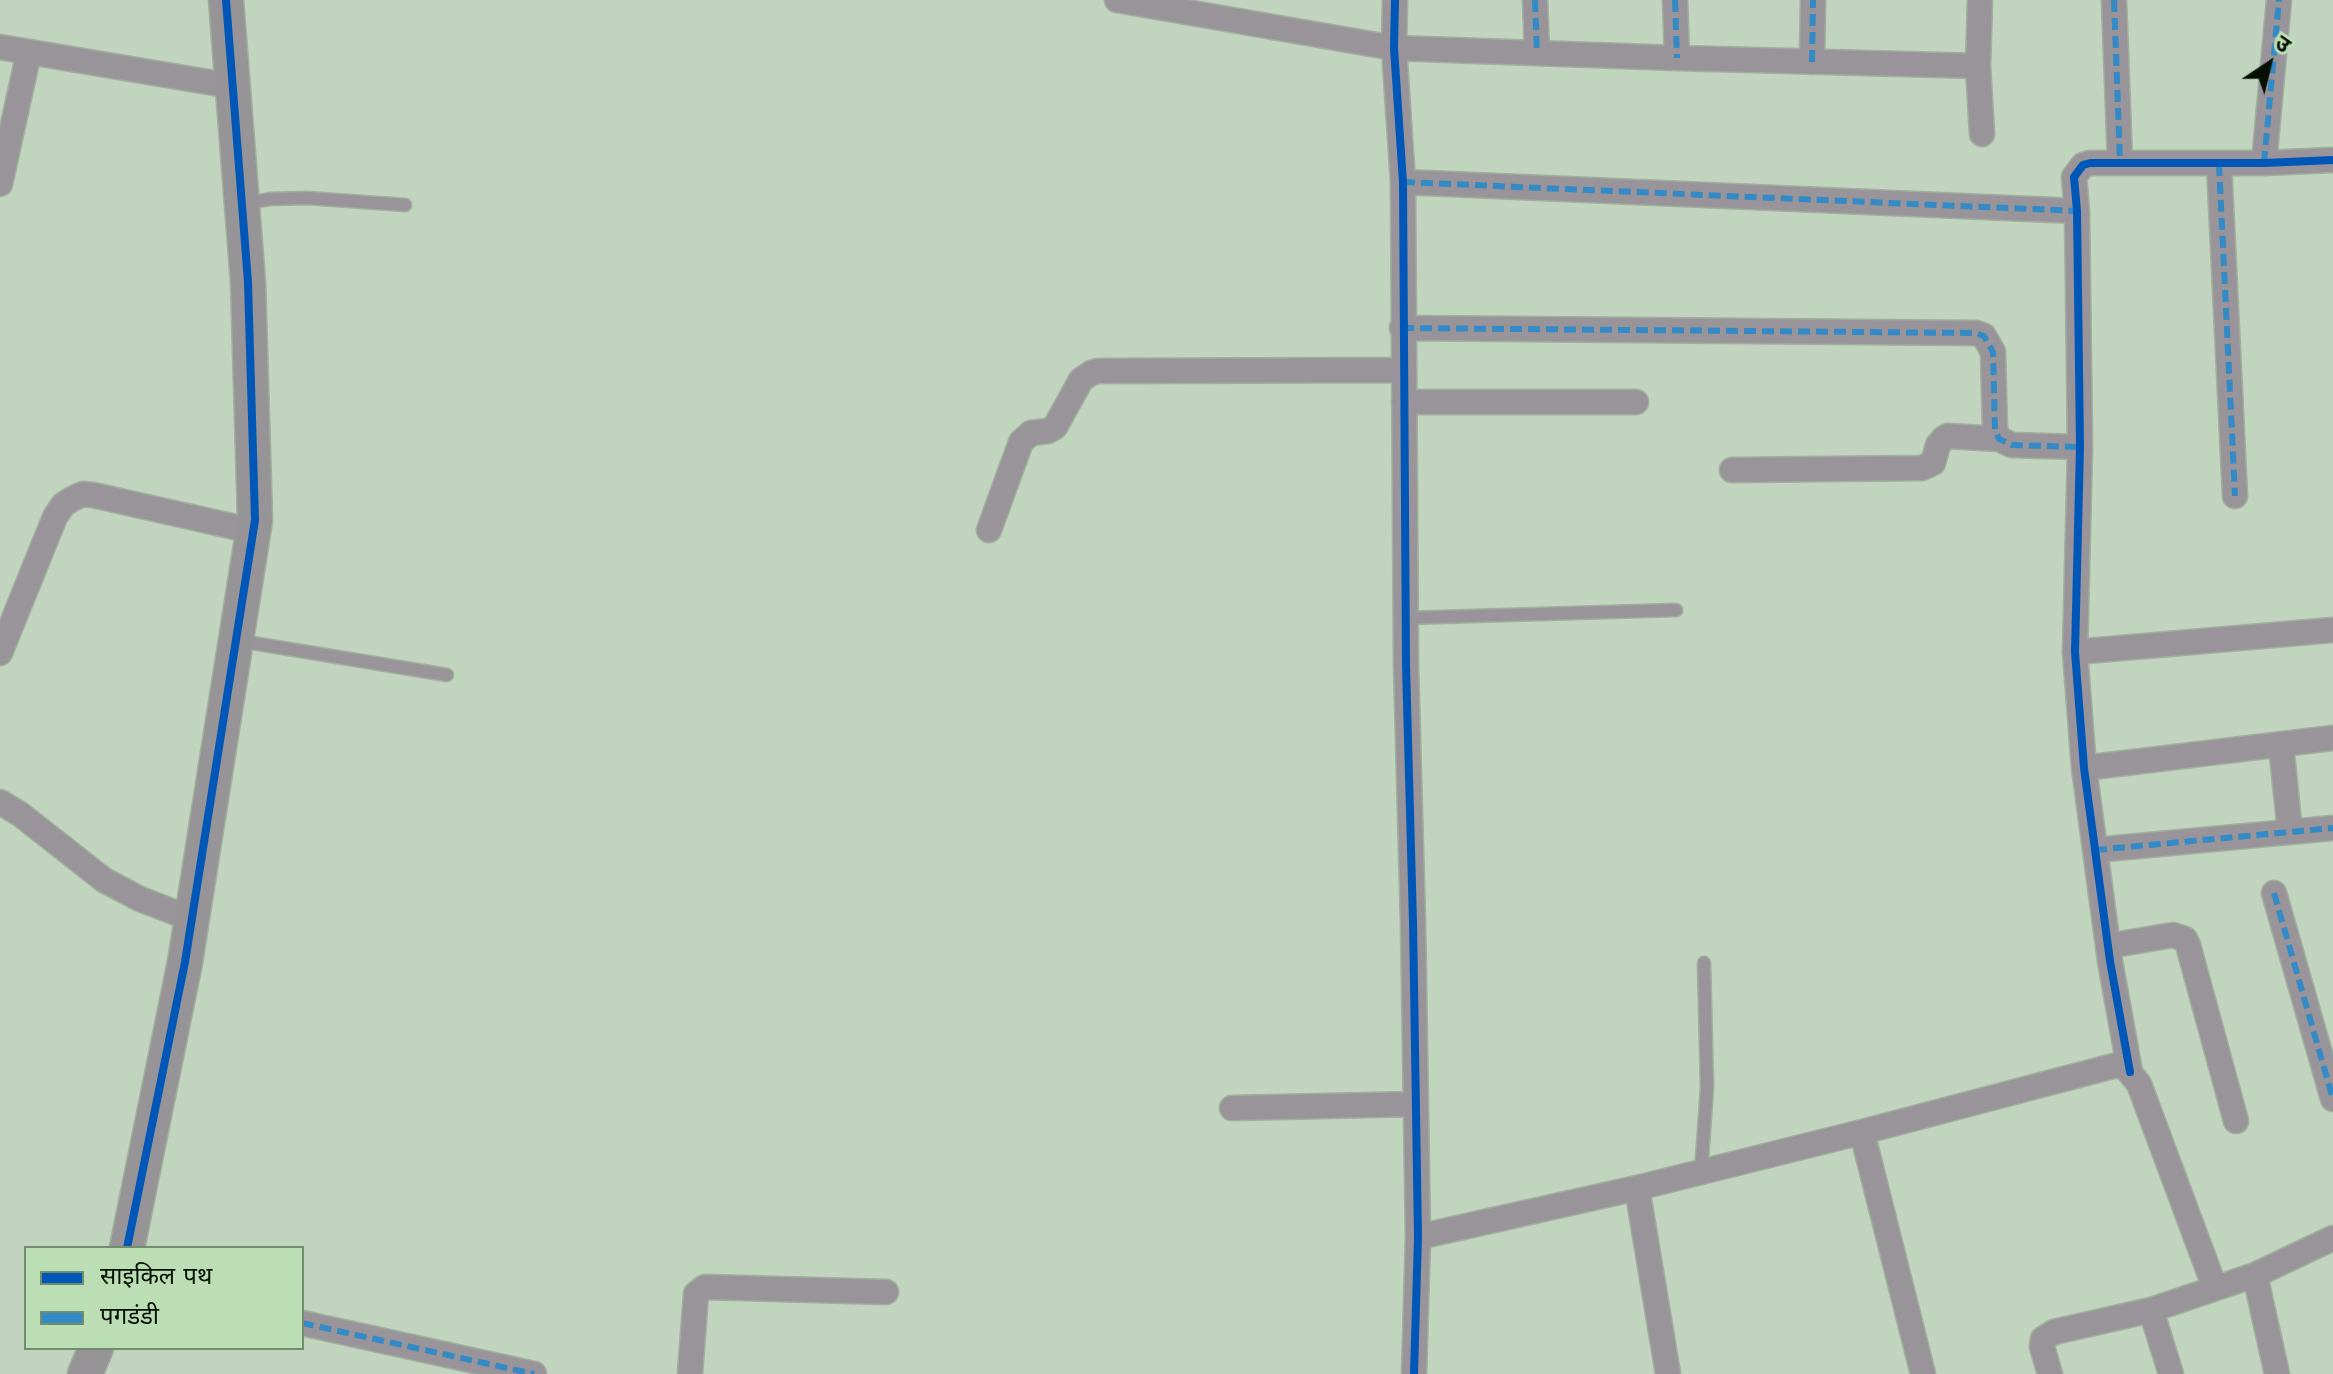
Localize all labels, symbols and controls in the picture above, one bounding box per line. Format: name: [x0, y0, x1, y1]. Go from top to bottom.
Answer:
north arrow: [2229, 24, 2309, 104]
text: उ: [2271, 30, 2295, 58]
legend: [24, 1246, 304, 1350]
text: साइकिल पथ: [100, 1262, 212, 1290]
text: पगडंडी: [100, 1302, 159, 1330]

